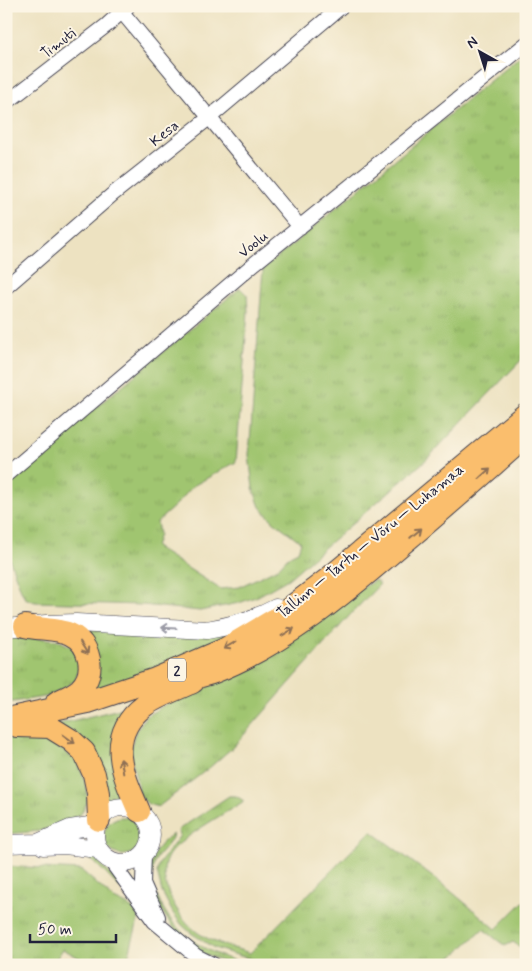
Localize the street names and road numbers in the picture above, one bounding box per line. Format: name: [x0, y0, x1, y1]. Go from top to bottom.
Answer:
street label: Timuti: [37, 24, 81, 64]
street label: Kesa: [146, 116, 183, 152]
street label: Voolu: [234, 227, 273, 263]
street label: Tallinn — Tartu — Võru — Luhamaa: [273, 460, 469, 624]
road number: 2: [168, 658, 186, 682]

